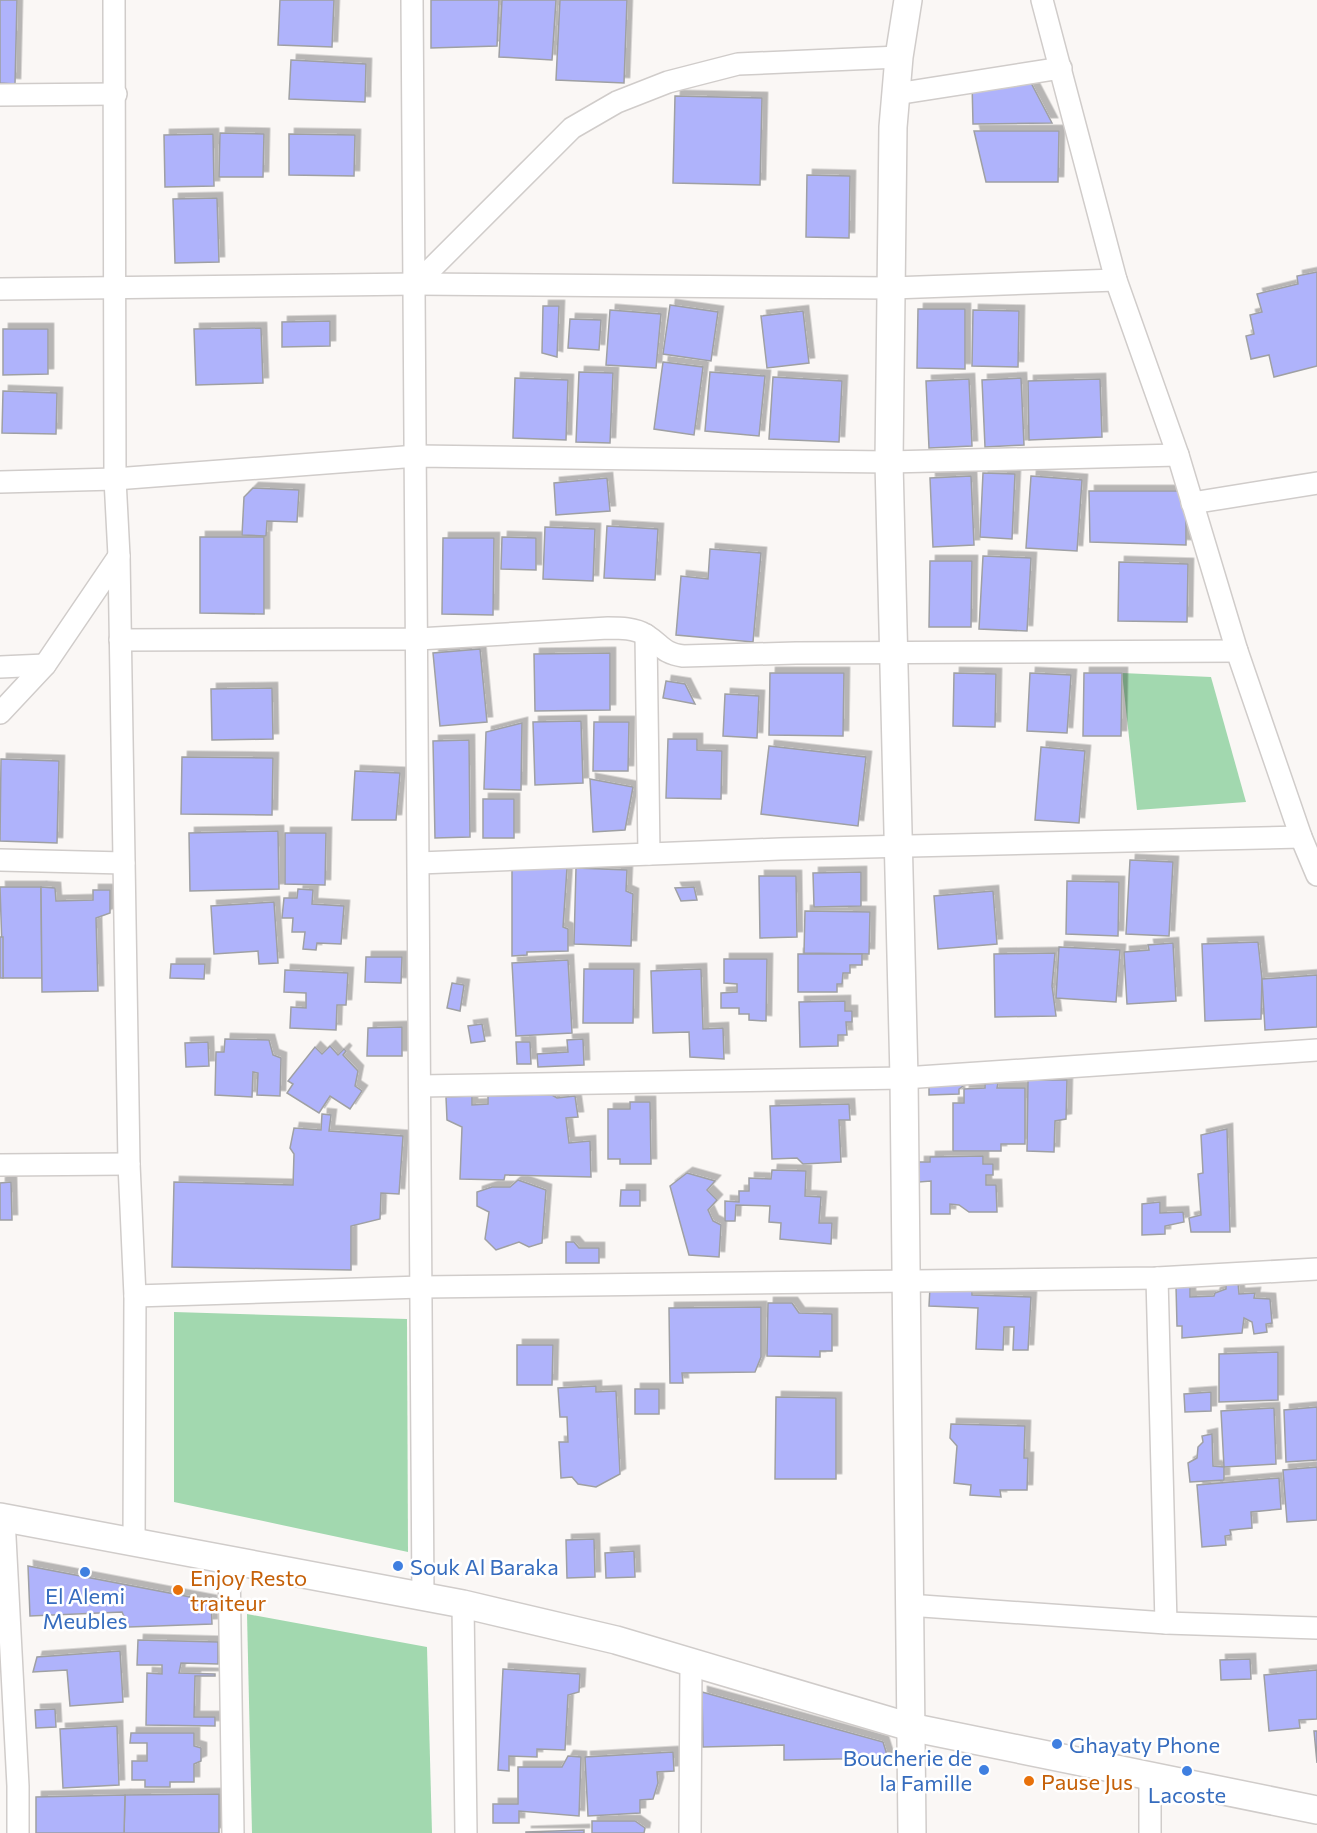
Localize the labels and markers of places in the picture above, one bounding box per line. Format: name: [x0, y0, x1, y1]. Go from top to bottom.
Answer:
place label: Souk Al Baraka: [410, 1553, 559, 1580]
marker: Souk Al Baraka: [391, 1559, 405, 1573]
place label: Enjoy Resto traiteur: [190, 1564, 307, 1616]
marker: El Alemi Meubles: [78, 1565, 92, 1579]
place label: El Alemi Meubles: [42, 1582, 128, 1634]
marker: Enjoy Resto traiteur: [171, 1583, 185, 1597]
place label: Ghayaty Phone: [1069, 1731, 1220, 1758]
marker: Ghayaty Phone: [1050, 1737, 1064, 1751]
place label: Boucherie de la Famille: [843, 1744, 972, 1796]
marker: Boucherie de la Famille: [977, 1763, 991, 1777]
marker: Lacoste: [1180, 1764, 1194, 1778]
place label: Pause Jus: [1041, 1768, 1133, 1795]
marker: Pause Jus: [1022, 1774, 1036, 1788]
place label: Lacoste: [1148, 1781, 1226, 1808]

